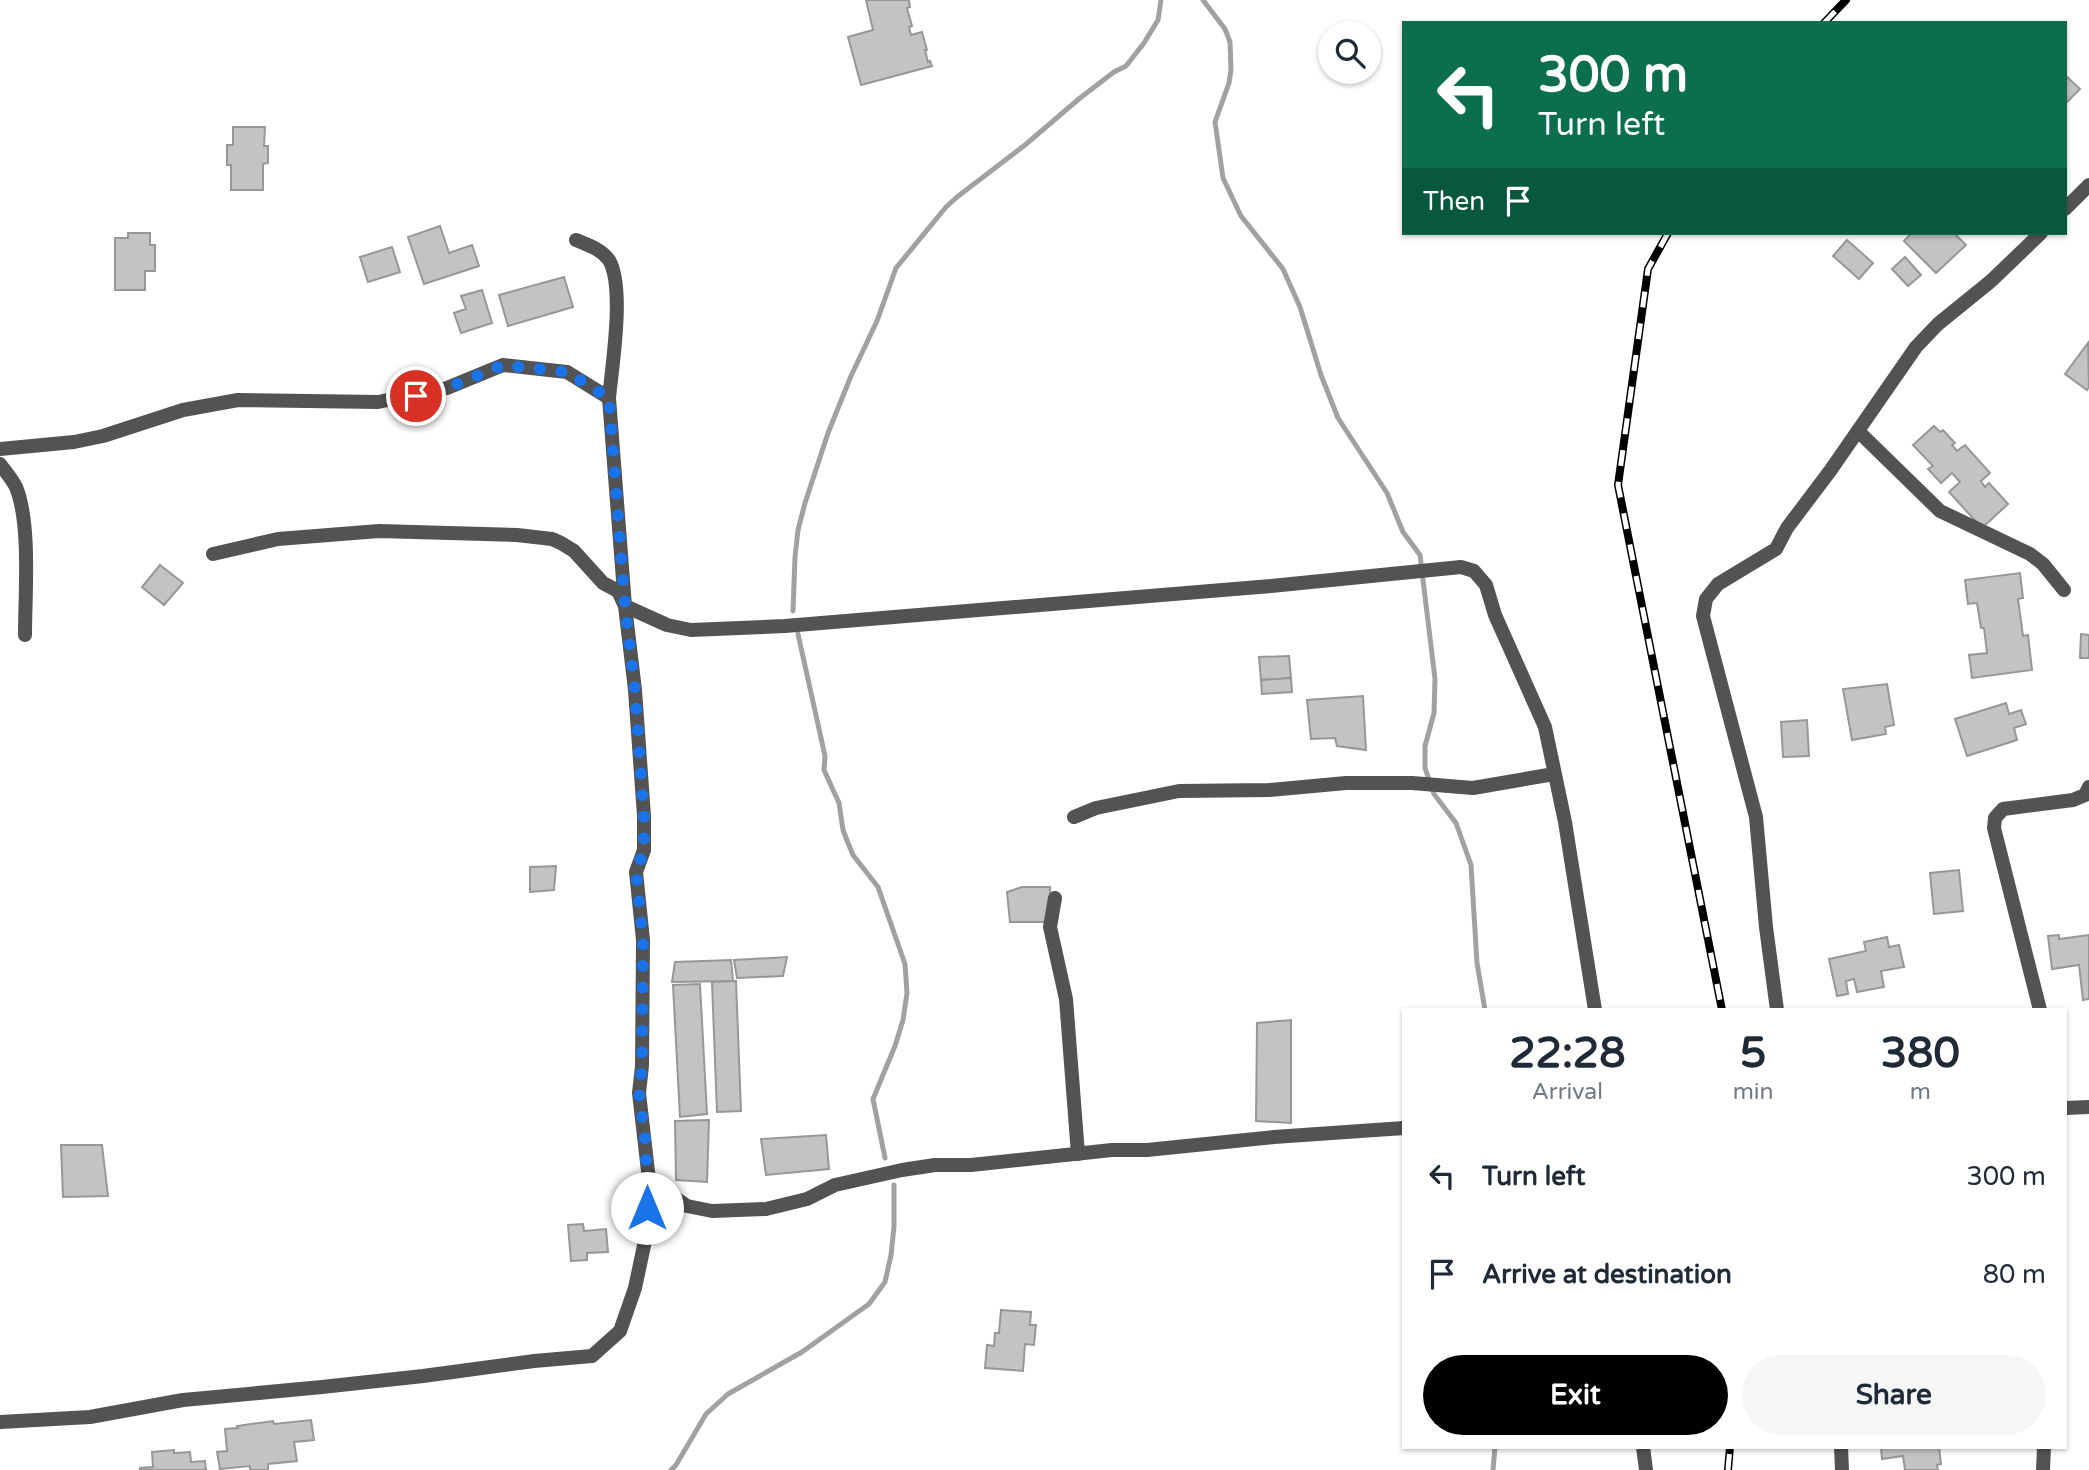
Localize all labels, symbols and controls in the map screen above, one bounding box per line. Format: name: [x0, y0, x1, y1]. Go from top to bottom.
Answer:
map controls: [1318, 21, 1381, 84]
button: search: [1318, 21, 1381, 84]
text: 300 m: [1538, 46, 1688, 105]
icon: left: [1423, 49, 1514, 140]
text: Turn left: [1538, 106, 1665, 144]
icon: arrive: [1499, 182, 1537, 220]
text: Then: [1423, 186, 1485, 217]
pin: [386, 366, 446, 426]
icon: arrive: [397, 377, 435, 415]
text: 22:28: [1509, 1028, 1626, 1079]
text: 5: [1740, 1028, 1766, 1079]
text: 380: [1881, 1028, 1960, 1079]
text: Arrival: [1532, 1078, 1603, 1106]
text: min: [1733, 1078, 1774, 1106]
text: m: [1910, 1078, 1931, 1106]
icon: left: [1423, 1157, 1461, 1195]
text: Turn left: [1482, 1161, 1585, 1192]
text: 300 m: [1966, 1161, 2046, 1192]
position arrow: [610, 1171, 684, 1245]
icon: arrive: [1423, 1255, 1461, 1293]
text: Arrive at destination: [1482, 1259, 1732, 1290]
text: 80 m: [1983, 1259, 2046, 1290]
button: Exit: [1423, 1355, 1728, 1435]
button: Share: [1742, 1355, 2046, 1435]

